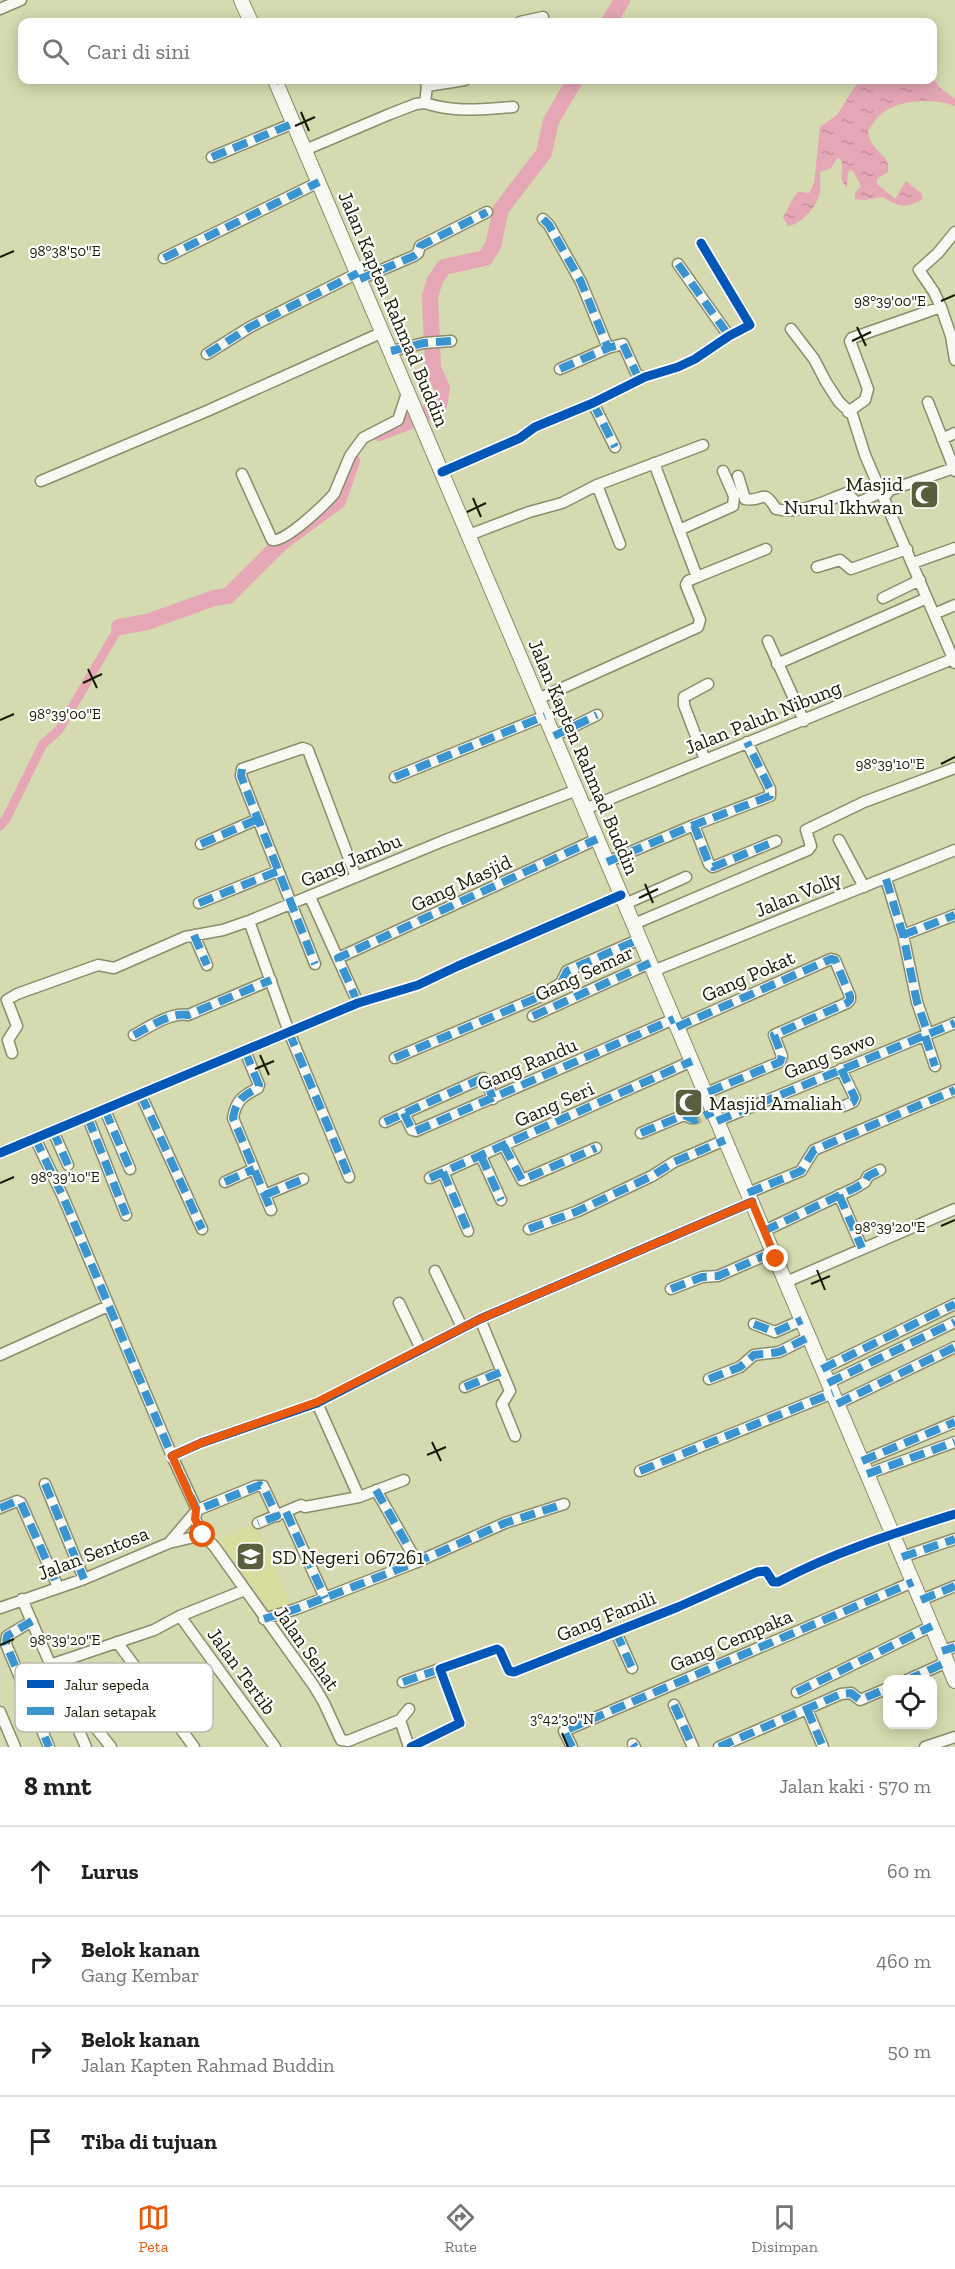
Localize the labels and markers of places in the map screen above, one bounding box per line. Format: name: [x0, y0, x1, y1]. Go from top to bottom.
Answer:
place label: Masjid Nurul Ikhwan: [784, 472, 904, 519]
mosque icon: Masjid Nurul Ikhwan: [908, 479, 940, 511]
mosque icon: Masjid Amaliah: [672, 1087, 704, 1119]
place label: Masjid Amaliah: [709, 1091, 843, 1115]
school or university icon: SD Negeri 067261: [235, 1541, 267, 1573]
place label: SD Negeri 067261: [272, 1545, 424, 1569]

